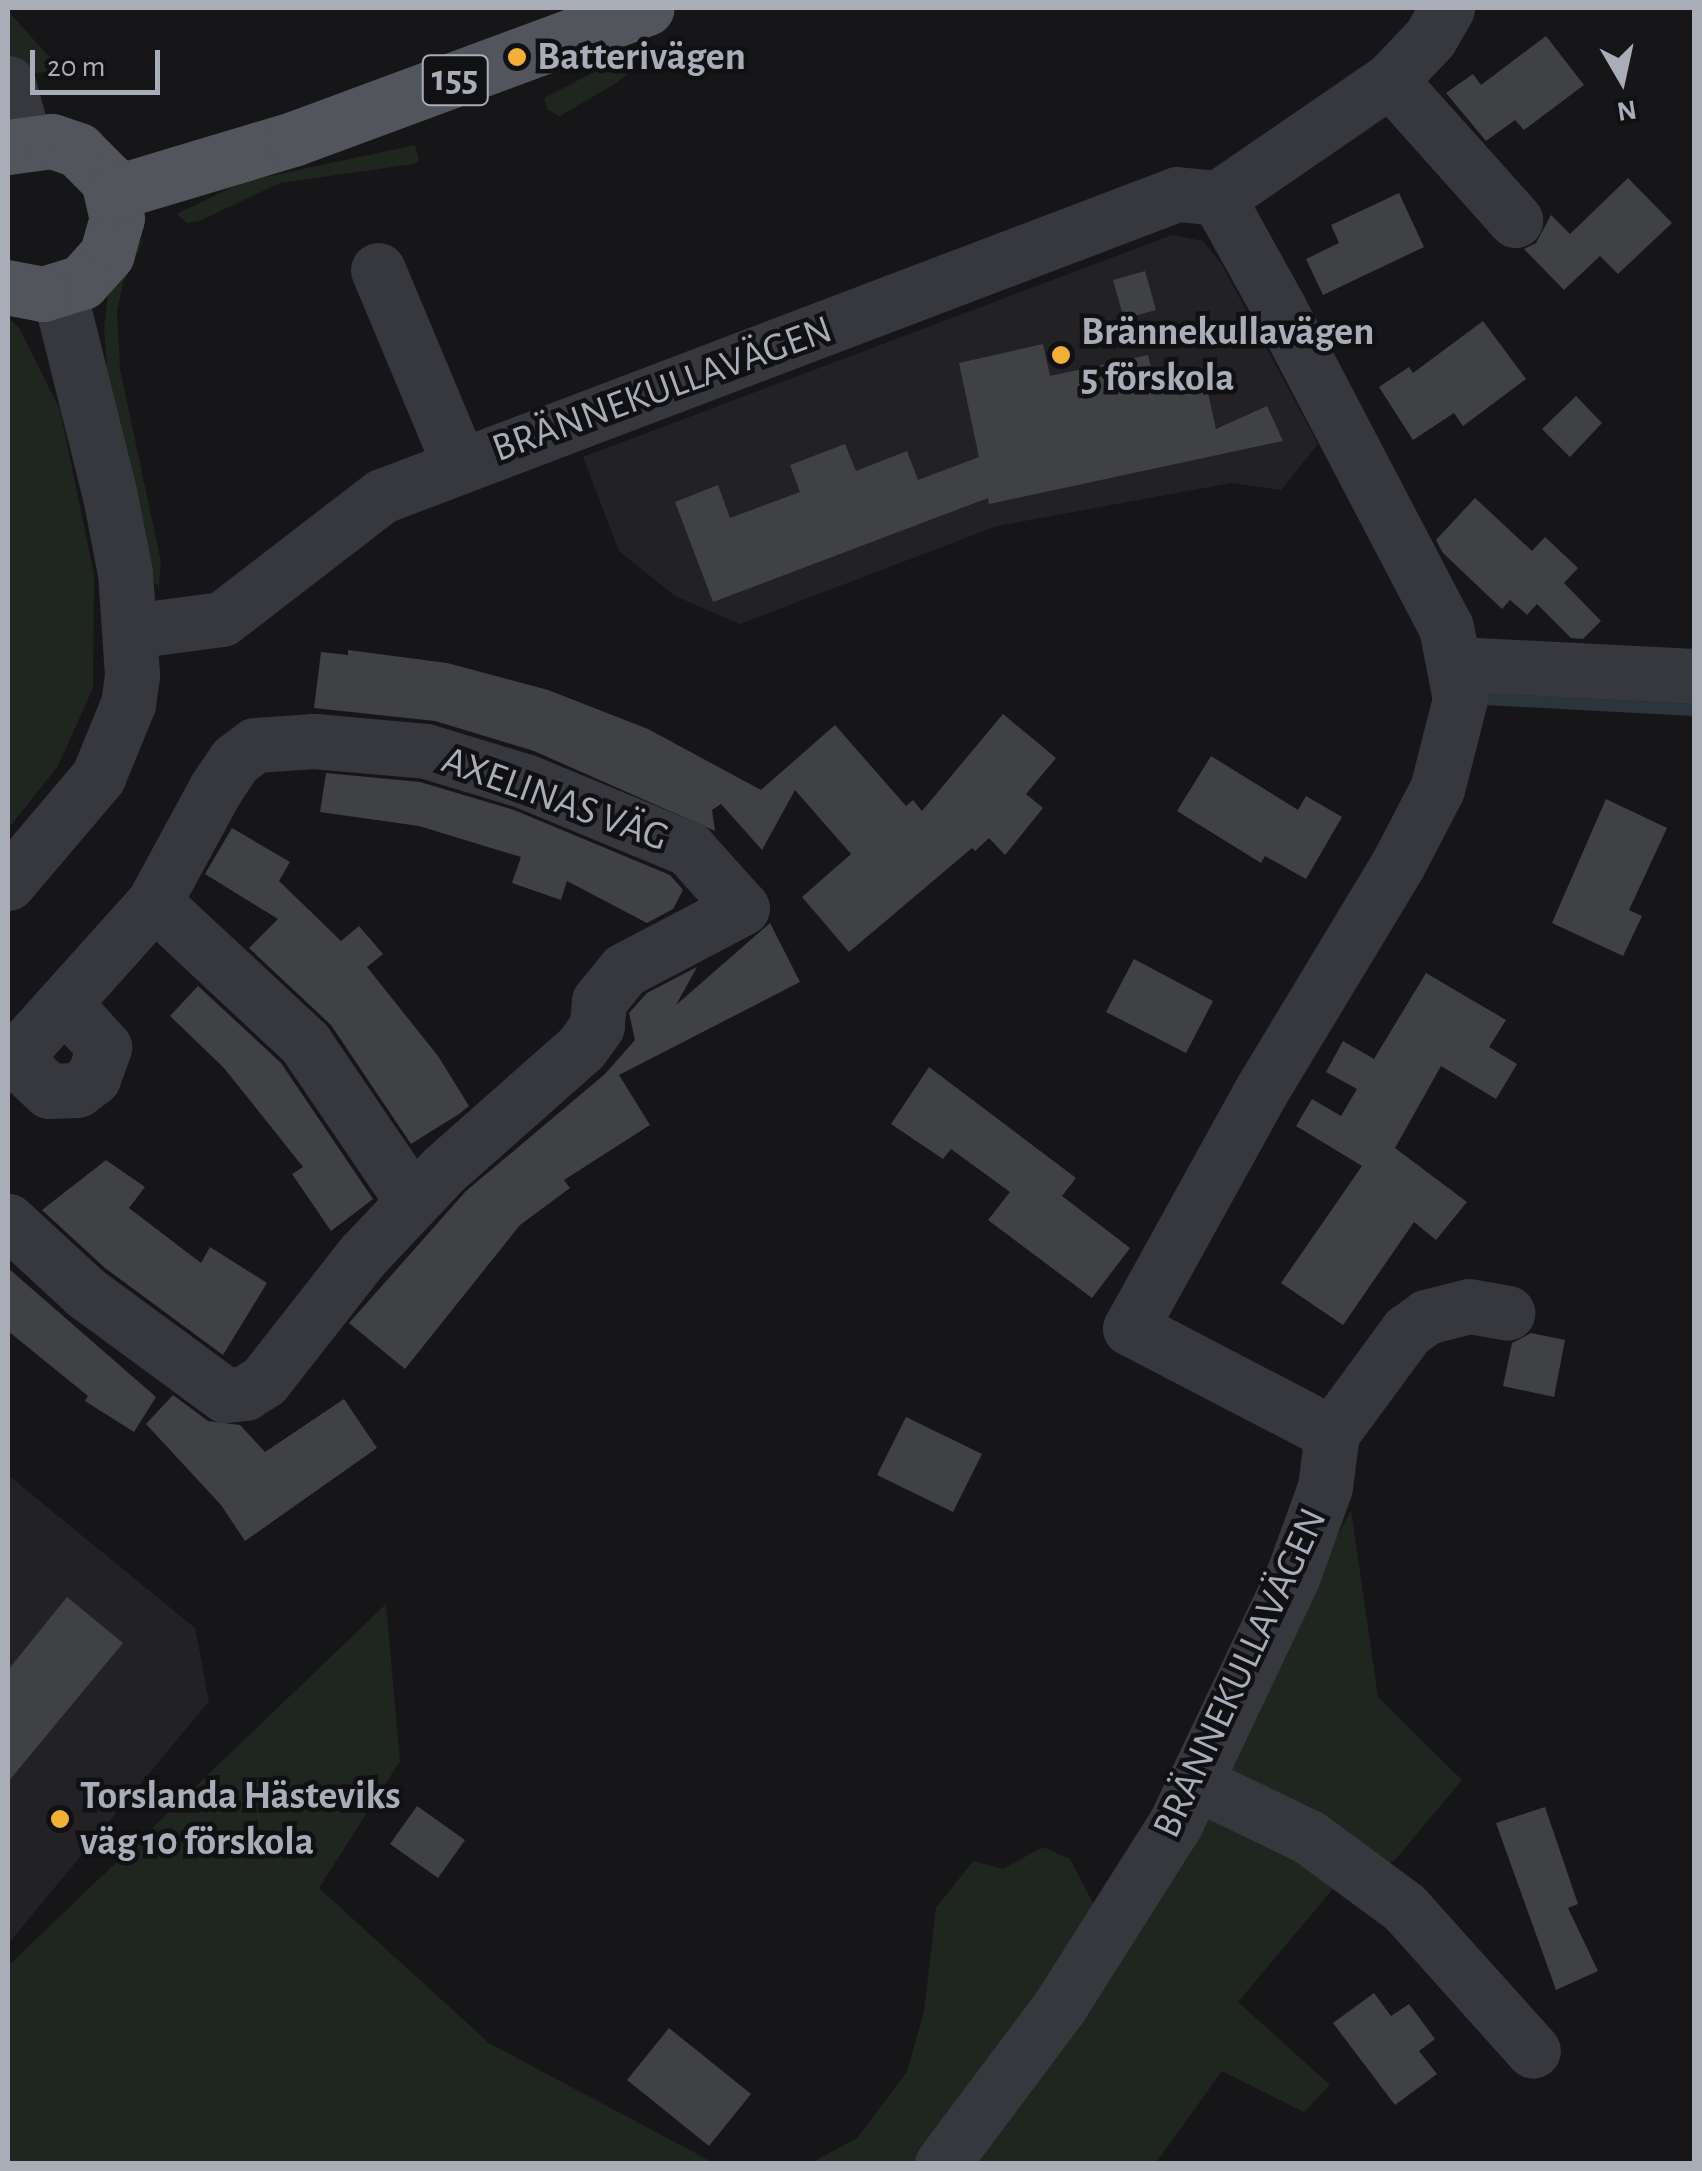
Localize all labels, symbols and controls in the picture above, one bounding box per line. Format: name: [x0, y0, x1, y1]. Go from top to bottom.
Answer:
scale bar: [35, 30, 165, 92]
north arrow: [1572, 30, 1672, 130]
place label: Batterivägen: [537, 33, 746, 81]
marker: Batterivägen: [506, 46, 528, 68]
road number: 155: [420, 47, 490, 113]
text: 20 m: [47, 52, 105, 82]
text: N: [1615, 94, 1638, 125]
street label: BRÄNNEKULLAVÄGEN: [486, 305, 838, 473]
place label: Brännekullavägen 5 förskola: [1081, 308, 1374, 402]
marker: Brännekullavägen 5 förskola: [1050, 344, 1072, 366]
street label: AXELINAS VÄG: [435, 736, 675, 862]
street label: BRÄNNEKULLAVÄGEN: [1143, 1501, 1337, 1845]
place label: Torslanda Hästeviks väg 10 förskola: [80, 1772, 401, 1866]
marker: Torslanda Hästeviks väg 10 förskola: [49, 1808, 71, 1830]

